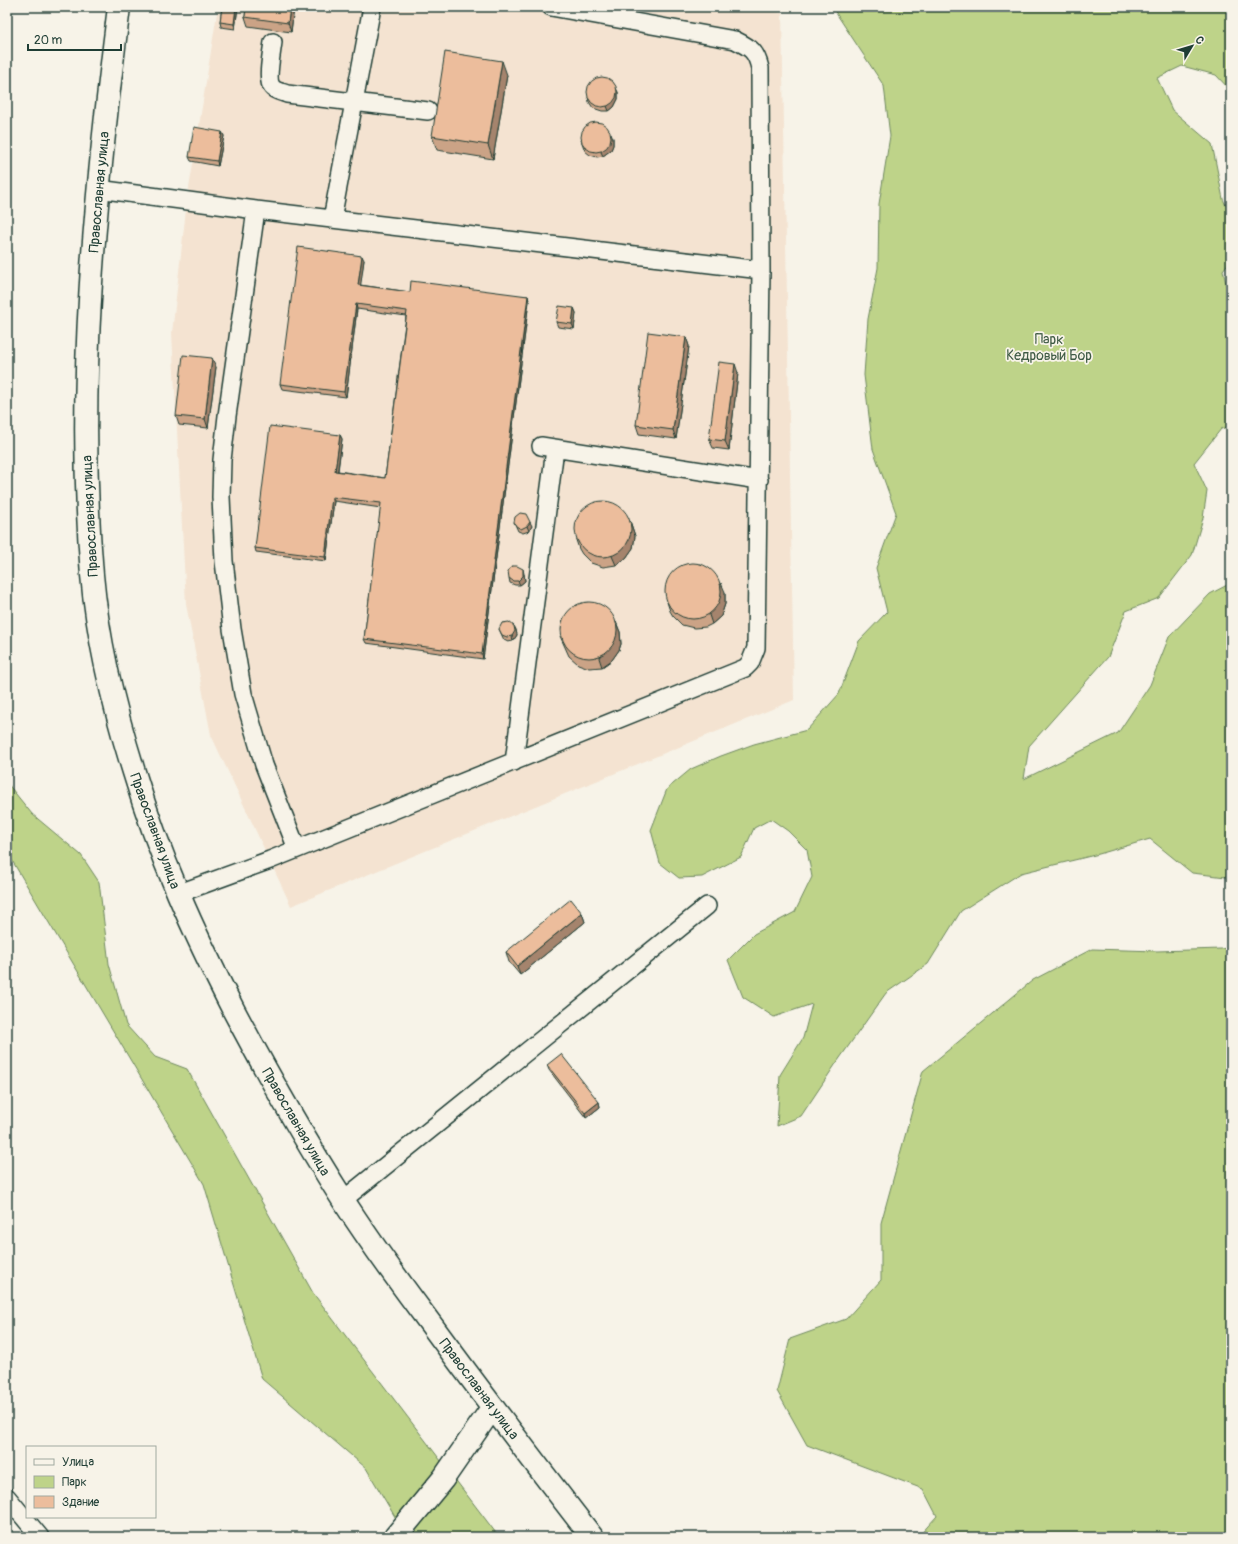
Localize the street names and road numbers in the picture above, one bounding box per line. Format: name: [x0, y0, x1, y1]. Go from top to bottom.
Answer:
street label: Православная улица: [85, 131, 113, 253]
street label: Православная улица: [78, 455, 102, 577]
street label: Православная улица: [126, 771, 184, 891]
street label: Православная улица: [258, 1065, 334, 1179]
street label: Православная улица: [436, 1335, 522, 1443]

